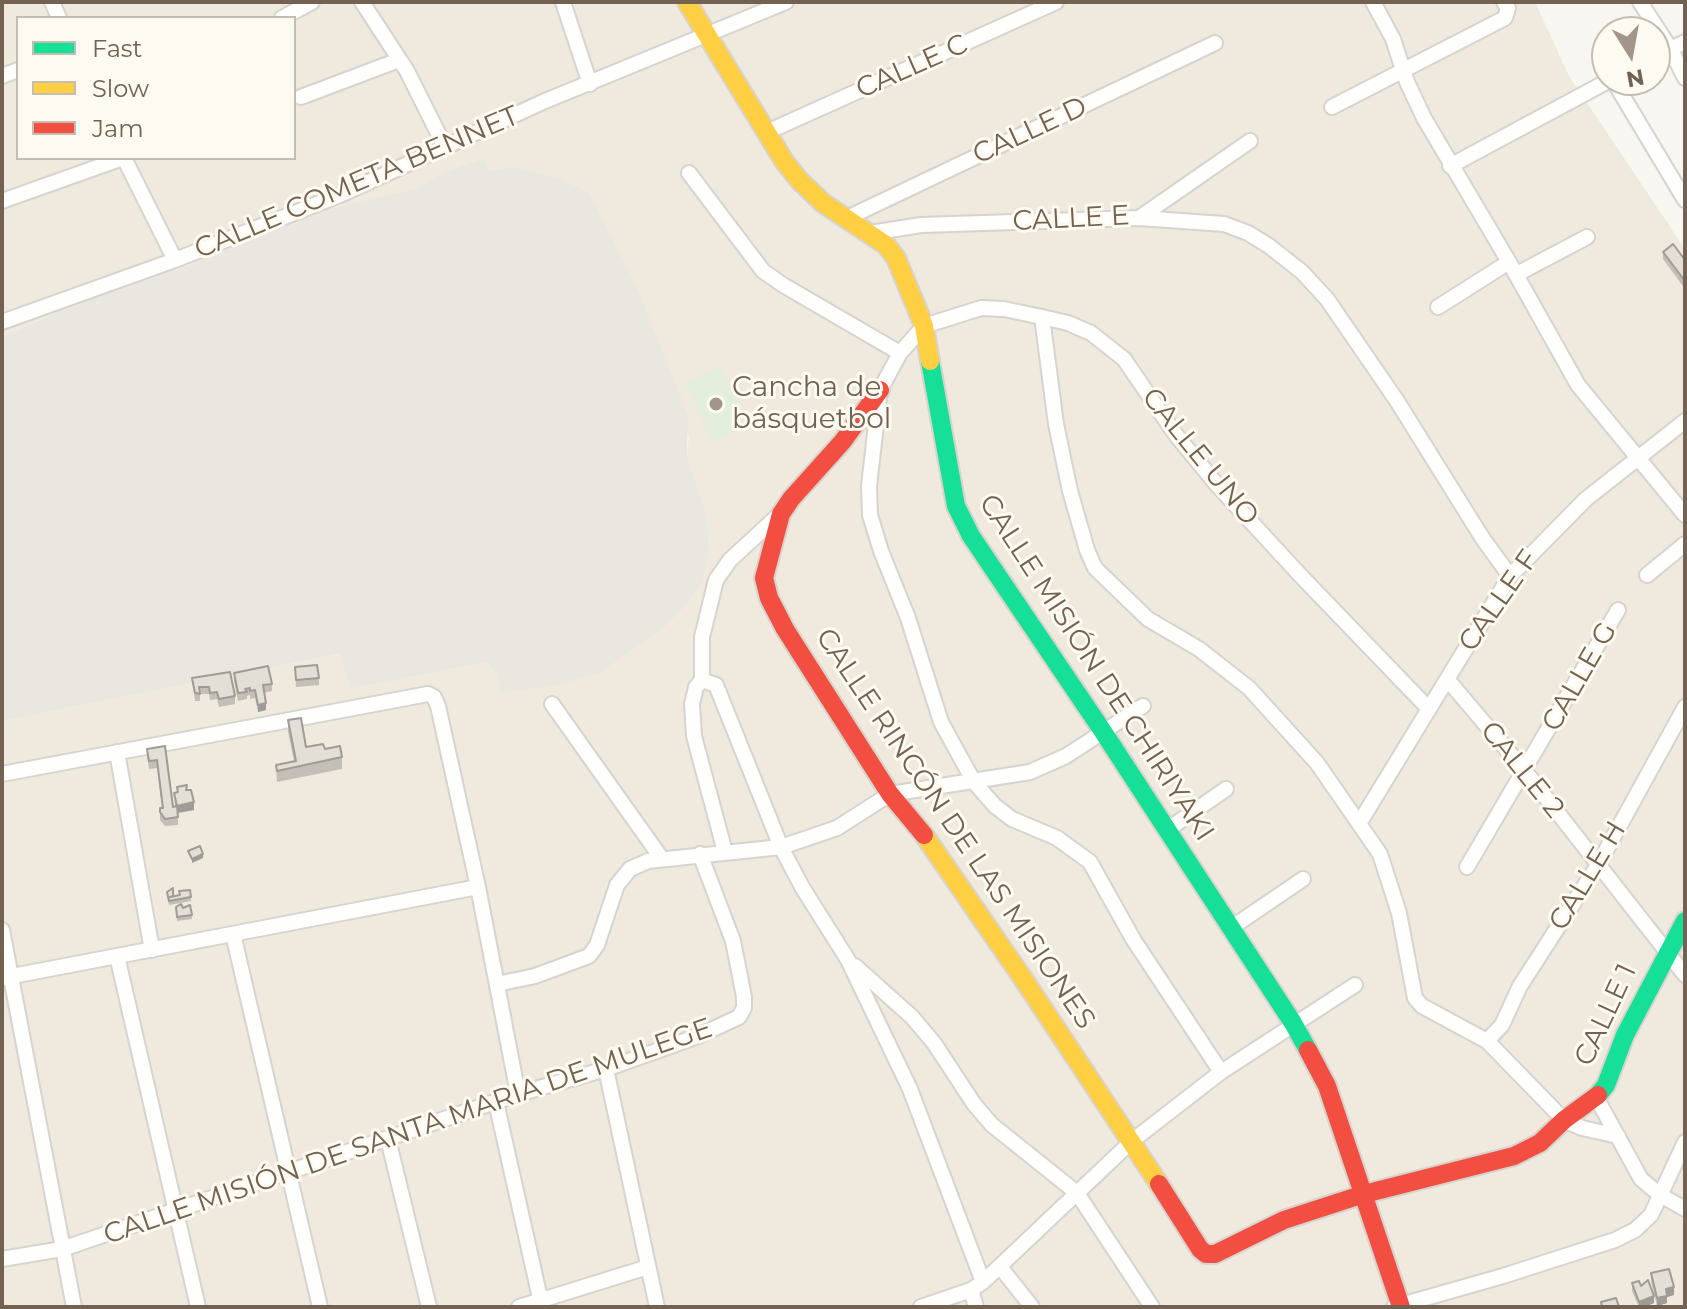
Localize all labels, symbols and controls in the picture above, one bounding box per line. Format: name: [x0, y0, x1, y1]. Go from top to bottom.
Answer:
legend: [16, 16, 296, 160]
north arrow: [1591, 16, 1671, 96]
street label: CALLE C: [851, 28, 973, 106]
text: Fast: [92, 34, 142, 63]
text: N: [1624, 63, 1647, 93]
text: Slow: [92, 74, 149, 103]
street label: CALLE D: [968, 90, 1092, 172]
street label: CALLE COMETA BENNET: [190, 99, 524, 267]
text: Jam: [92, 114, 144, 143]
street label: CALLE E: [1012, 199, 1130, 239]
place label: Cancha de básquetbol: [732, 371, 891, 437]
street label: CALLE UNO: [1134, 382, 1266, 532]
marker: Cancha de básquetbol: [707, 395, 725, 413]
street label: CALLE MISIÓN DE CHIRIYAKI: [971, 488, 1221, 848]
street label: CALLE F: [1452, 544, 1546, 658]
street label: CALLE G: [1535, 617, 1625, 737]
street label: CALLE RINCÓN DE LAS MISIONES: [808, 622, 1102, 1036]
street label: CALLE 2: [1473, 715, 1571, 825]
street label: CALLE H: [1542, 815, 1634, 937]
street label: CALLE 1: [1568, 959, 1644, 1071]
street label: CALLE MISIÓN DE SANTA MARIA DE MULEGE: [99, 1012, 717, 1252]

